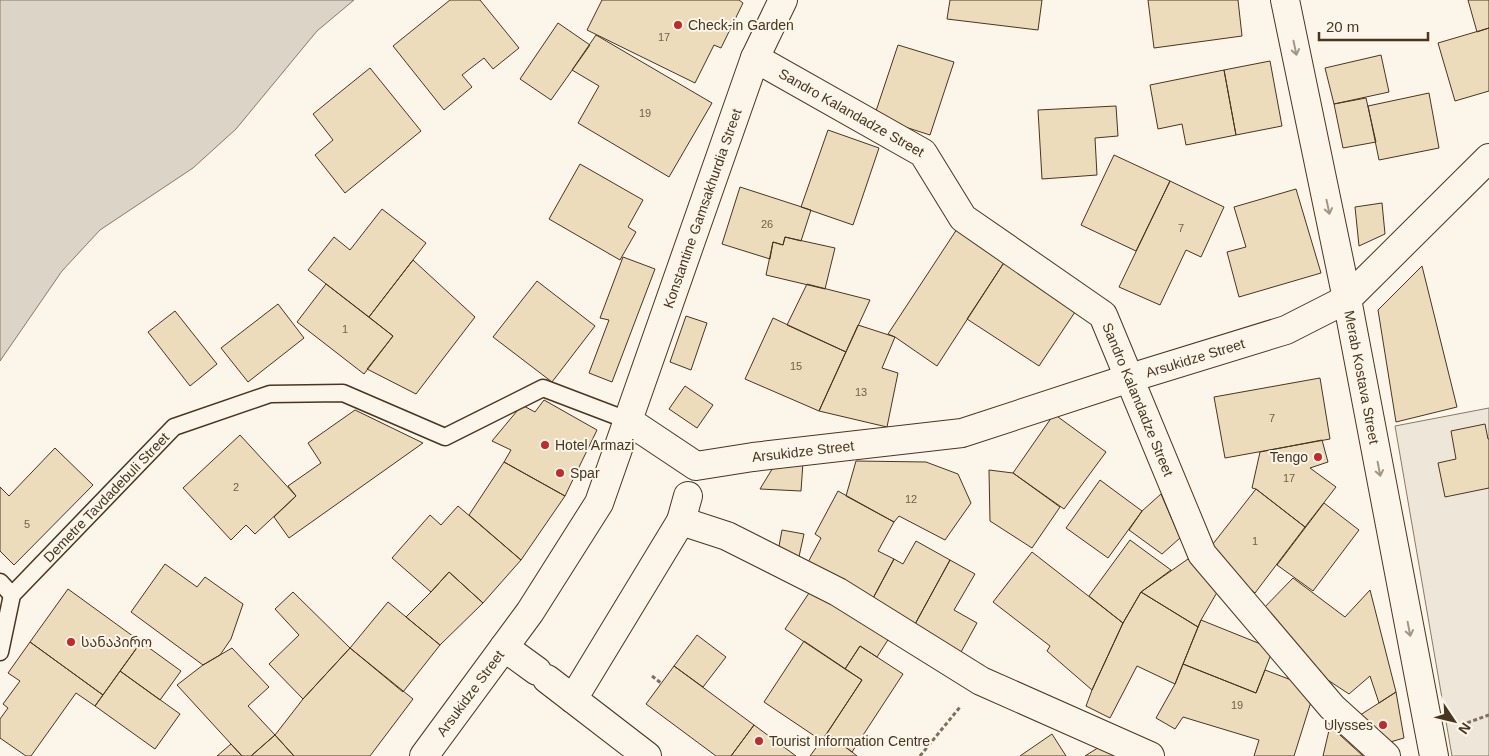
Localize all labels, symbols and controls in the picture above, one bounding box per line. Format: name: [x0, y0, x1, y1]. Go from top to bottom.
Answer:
scale bar: [1319, 10, 1428, 42]
place label: Check-in Garden: [688, 17, 794, 33]
text: 20 m: [1326, 18, 1359, 35]
marker: Check-in Garden: [672, 19, 684, 31]
house number: 17: [658, 31, 670, 43]
one-way arrow: [1291, 39, 1300, 55]
street label: Sandro Kalandadze Street: [776, 65, 927, 160]
street label: Konstantine Gamsakhurdia Street: [660, 106, 745, 310]
house number: 19: [639, 107, 651, 119]
one-way arrow: [1324, 198, 1333, 214]
house number: 26: [761, 218, 773, 230]
house number: 7: [1178, 222, 1184, 234]
street label: Merab Kostava Street: [1341, 309, 1382, 445]
street label: Sandro Kalandadze Street: [1099, 320, 1177, 479]
house number: 1: [342, 323, 348, 335]
street label: Arsukidze Street: [1144, 335, 1247, 381]
house number: 15: [790, 360, 802, 372]
house number: 13: [855, 386, 867, 398]
house number: 7: [1269, 412, 1275, 424]
street label: Demetre Tavdadebuli Street: [40, 429, 172, 565]
place label: Hotel Armazi: [555, 437, 634, 453]
street label: Arsukidze Street: [751, 437, 855, 465]
marker: Hotel Armazi: [539, 439, 551, 451]
place label: Tengo: [1270, 449, 1308, 465]
marker: Tengo: [1312, 451, 1324, 463]
one-way arrow: [1375, 461, 1385, 477]
place label: Spar: [570, 465, 600, 481]
marker: Spar: [554, 467, 566, 479]
house number: 17: [1283, 472, 1295, 484]
house number: 2: [233, 481, 239, 493]
house number: 12: [905, 493, 917, 505]
house number: 5: [24, 518, 30, 530]
house number: 1: [1252, 535, 1258, 547]
one-way arrow: [1405, 621, 1415, 637]
place label: სანაპირო: [81, 634, 152, 650]
marker: სანაპირო: [65, 636, 77, 648]
street label: Arsukidze Street: [433, 647, 507, 739]
north arrow: [1429, 696, 1479, 746]
house number: 19: [1231, 699, 1243, 711]
place label: Ulysses: [1324, 717, 1373, 733]
marker: Ulysses: [1377, 719, 1389, 731]
text: N: [1455, 720, 1474, 737]
place label: Tourist Information Centre: [769, 733, 930, 749]
marker: Tourist Information Centre: [753, 735, 765, 747]

